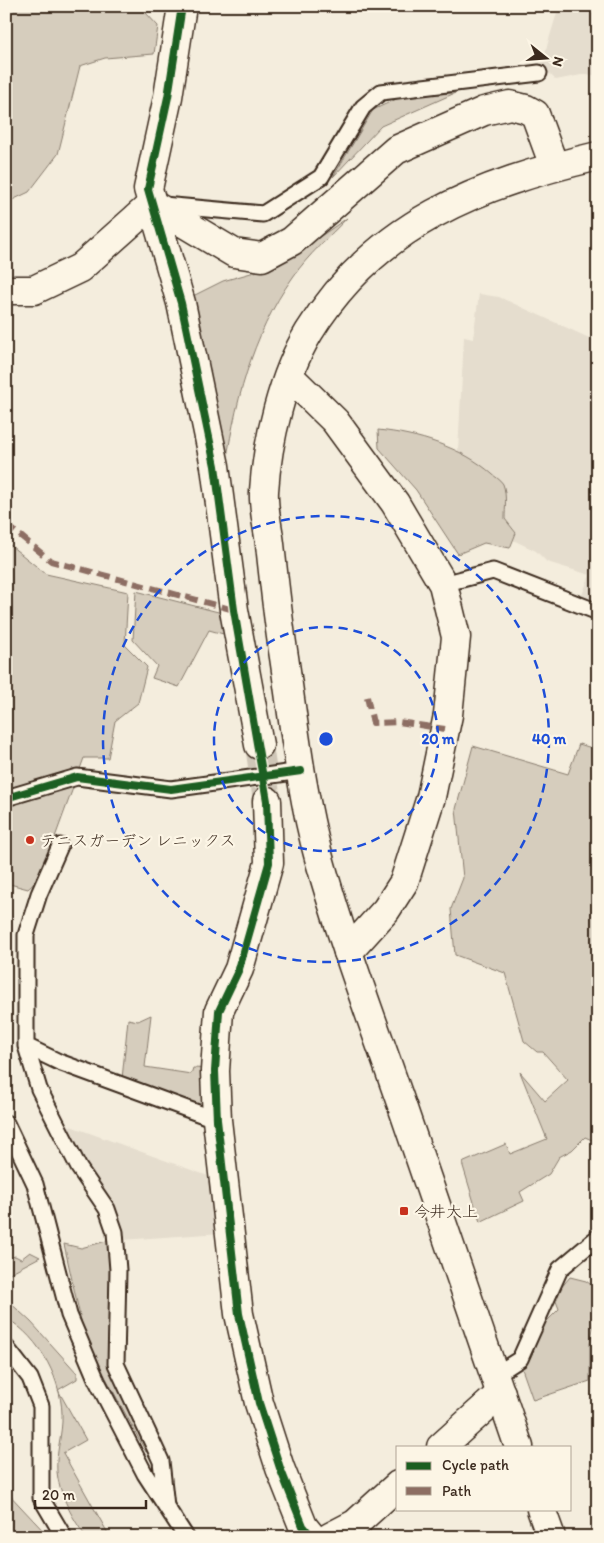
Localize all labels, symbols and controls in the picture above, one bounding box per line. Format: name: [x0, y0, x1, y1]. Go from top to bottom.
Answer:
north arrow: [522, 32, 572, 82]
text: N: [548, 55, 567, 69]
centre of rings: [317, 730, 335, 748]
text: 20 m: [421, 730, 455, 748]
text: 40 m: [532, 730, 567, 748]
place label: テニスガーデン レニックス: [40, 831, 236, 850]
marker: テニスガーデン レニックス: [24, 834, 36, 846]
place label: 今井大上: [414, 1202, 478, 1221]
marker: 今井大上: [398, 1205, 410, 1217]
legend: [396, 1446, 572, 1510]
text: Cycle path: [442, 1456, 509, 1474]
scale bar: [35, 1478, 146, 1510]
text: Path: [442, 1482, 471, 1500]
text: 20 m: [42, 1486, 76, 1504]

